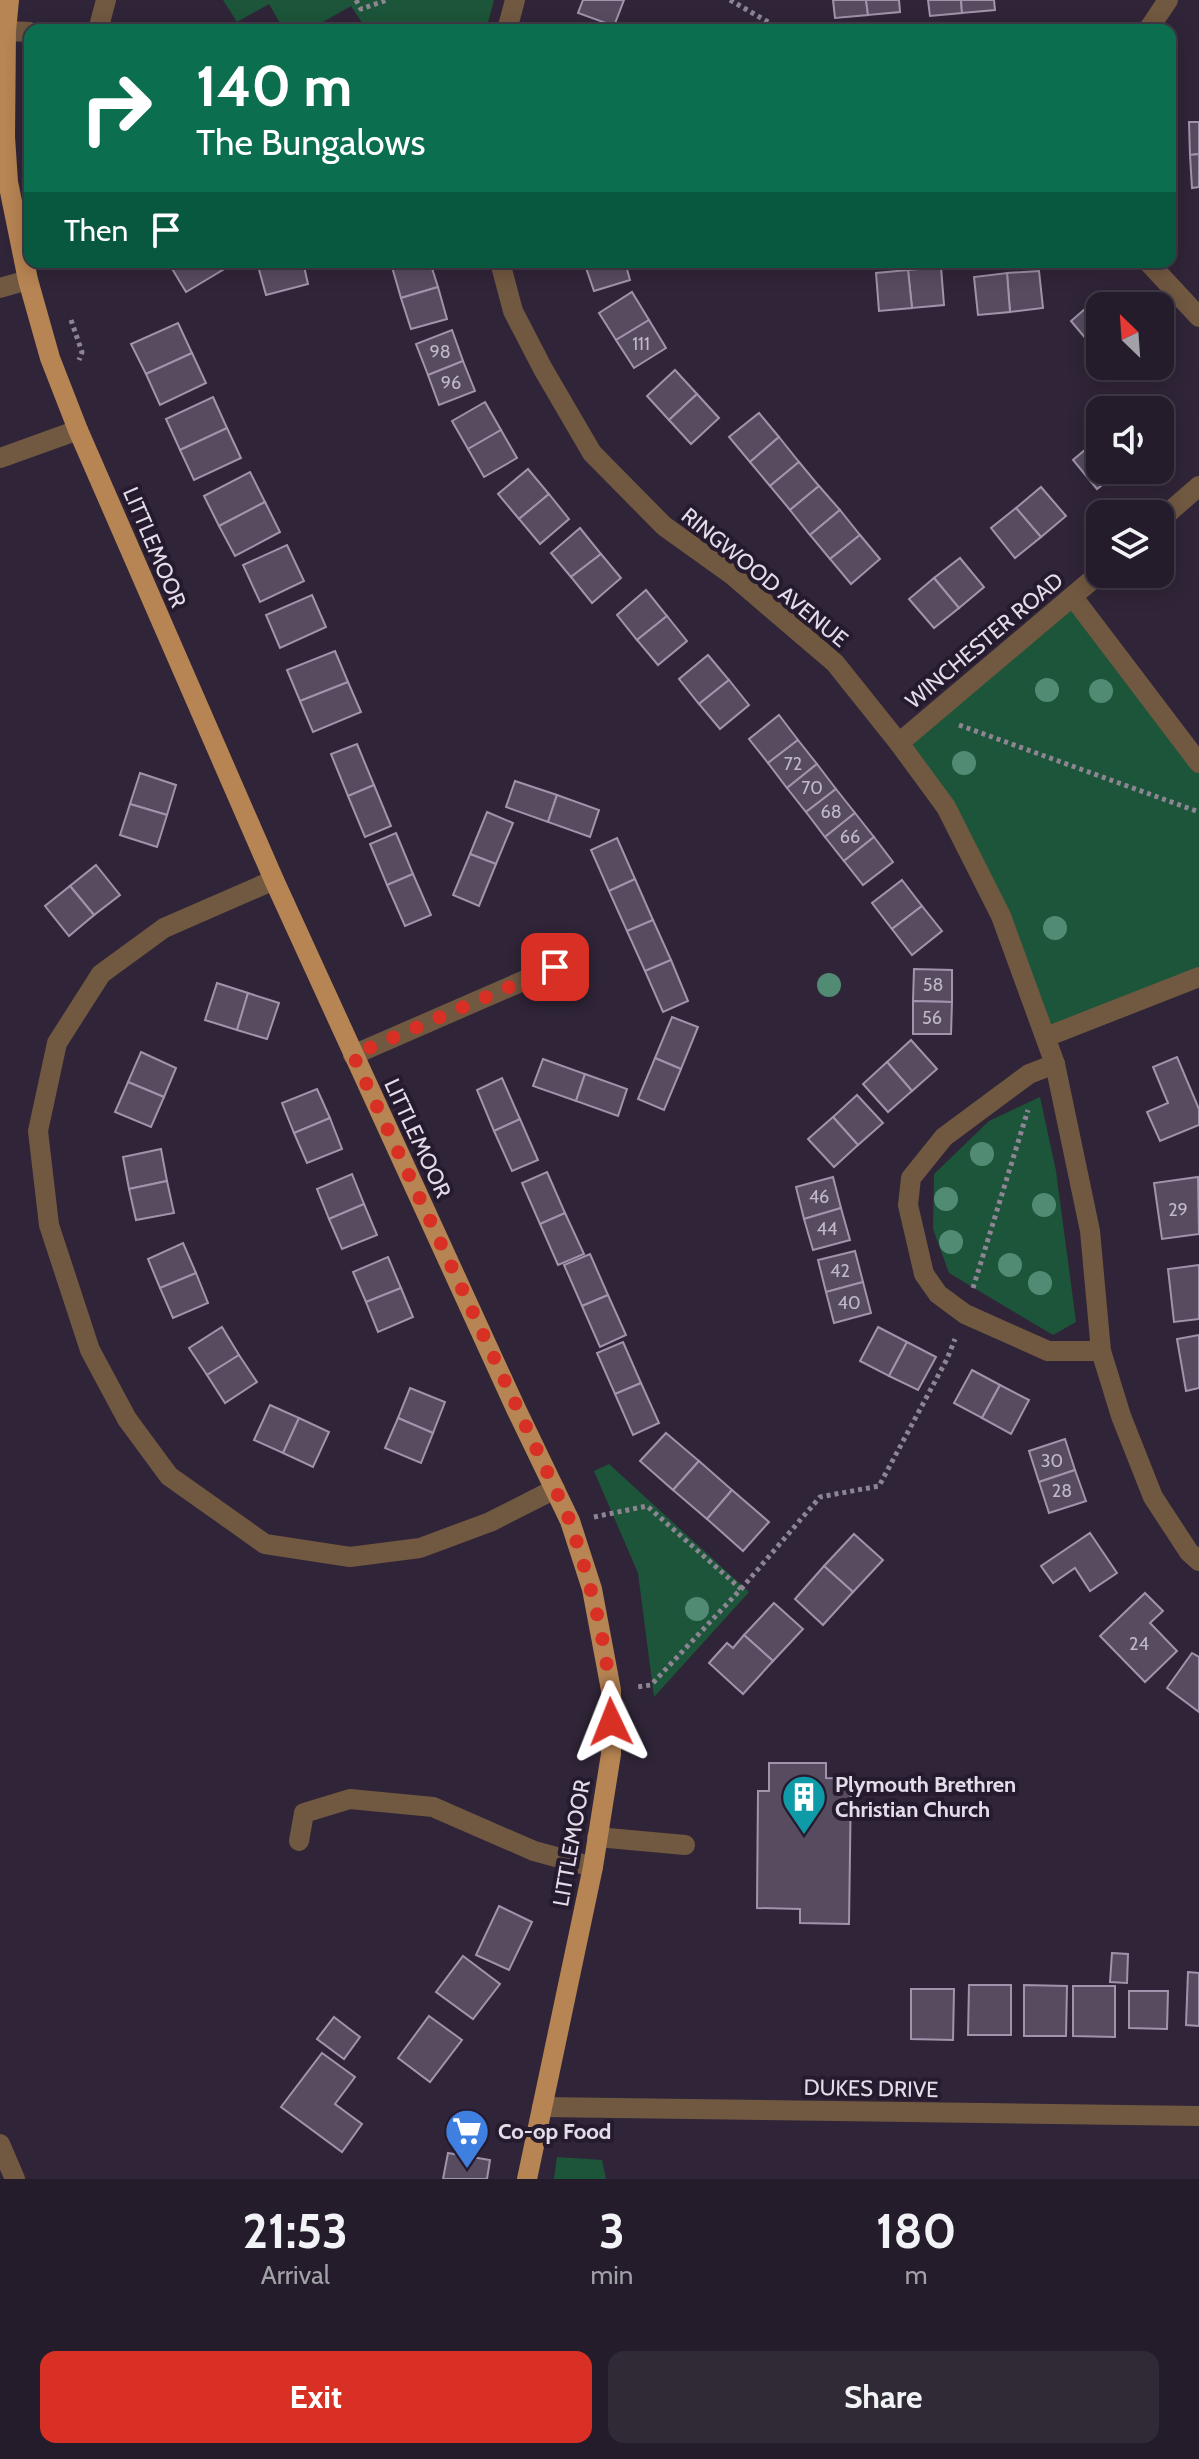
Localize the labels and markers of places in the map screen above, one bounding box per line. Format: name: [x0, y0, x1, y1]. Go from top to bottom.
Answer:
pin: [521, 933, 589, 1001]
place label: Plymouth Brethren Christian Church: [835, 1771, 1016, 1823]
building icon: Plymouth Brethren Christian Church: [780, 1773, 828, 1836]
supermarket icon: Co-op Food: [443, 2107, 491, 2170]
place label: Co-op Food: [498, 2118, 611, 2145]

